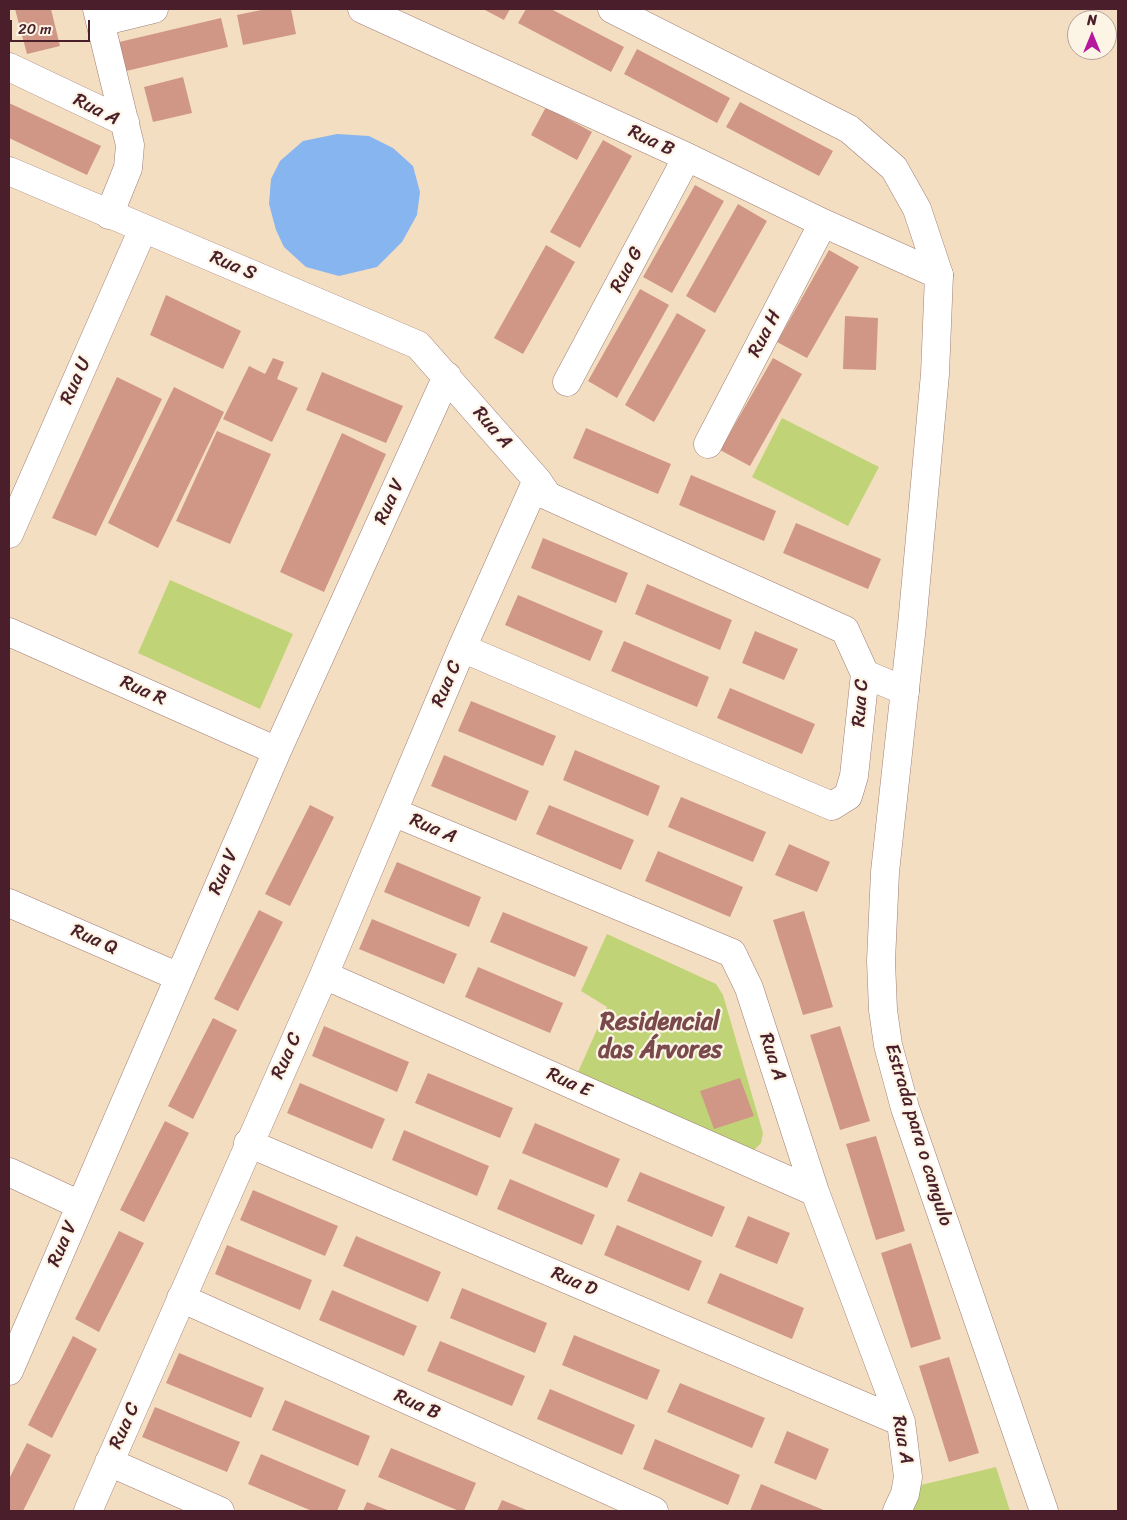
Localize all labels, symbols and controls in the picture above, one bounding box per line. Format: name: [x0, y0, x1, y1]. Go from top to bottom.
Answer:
text: N: [1087, 8, 1097, 33]
scale bar: [12, 10, 92, 42]
north arrow: [1067, 10, 1117, 60]
text: 20 m: [18, 16, 52, 42]
street label: Rua A: [69, 89, 123, 131]
street label: Rua B: [624, 120, 678, 162]
street label: Rua G: [606, 243, 648, 297]
street label: Rua S: [206, 246, 260, 286]
street label: Rua H: [744, 307, 786, 361]
street label: Rua U: [56, 354, 96, 408]
street label: Rua A: [467, 402, 517, 454]
street label: Rua V: [370, 476, 410, 528]
street label: Rua C: [427, 657, 467, 711]
street label: Rua R: [117, 671, 169, 711]
street label: Rua C: [848, 678, 874, 728]
street label: Rua A: [406, 809, 460, 849]
street label: Rua V: [204, 846, 244, 898]
street label: Rua Q: [67, 920, 121, 960]
district label: Residencial das Árvores: [598, 1009, 722, 1065]
street label: Rua C: [267, 1029, 307, 1083]
street label: Rua A: [754, 1030, 790, 1084]
street label: Estrada para o cangulo: [879, 1041, 957, 1229]
street label: Rua E: [543, 1063, 595, 1103]
street label: Rua V: [43, 1218, 83, 1270]
street label: Rua D: [548, 1262, 600, 1302]
street label: Rua B: [390, 1385, 444, 1425]
street label: Rua C: [105, 1399, 145, 1453]
street label: Rua A: [887, 1414, 917, 1466]

